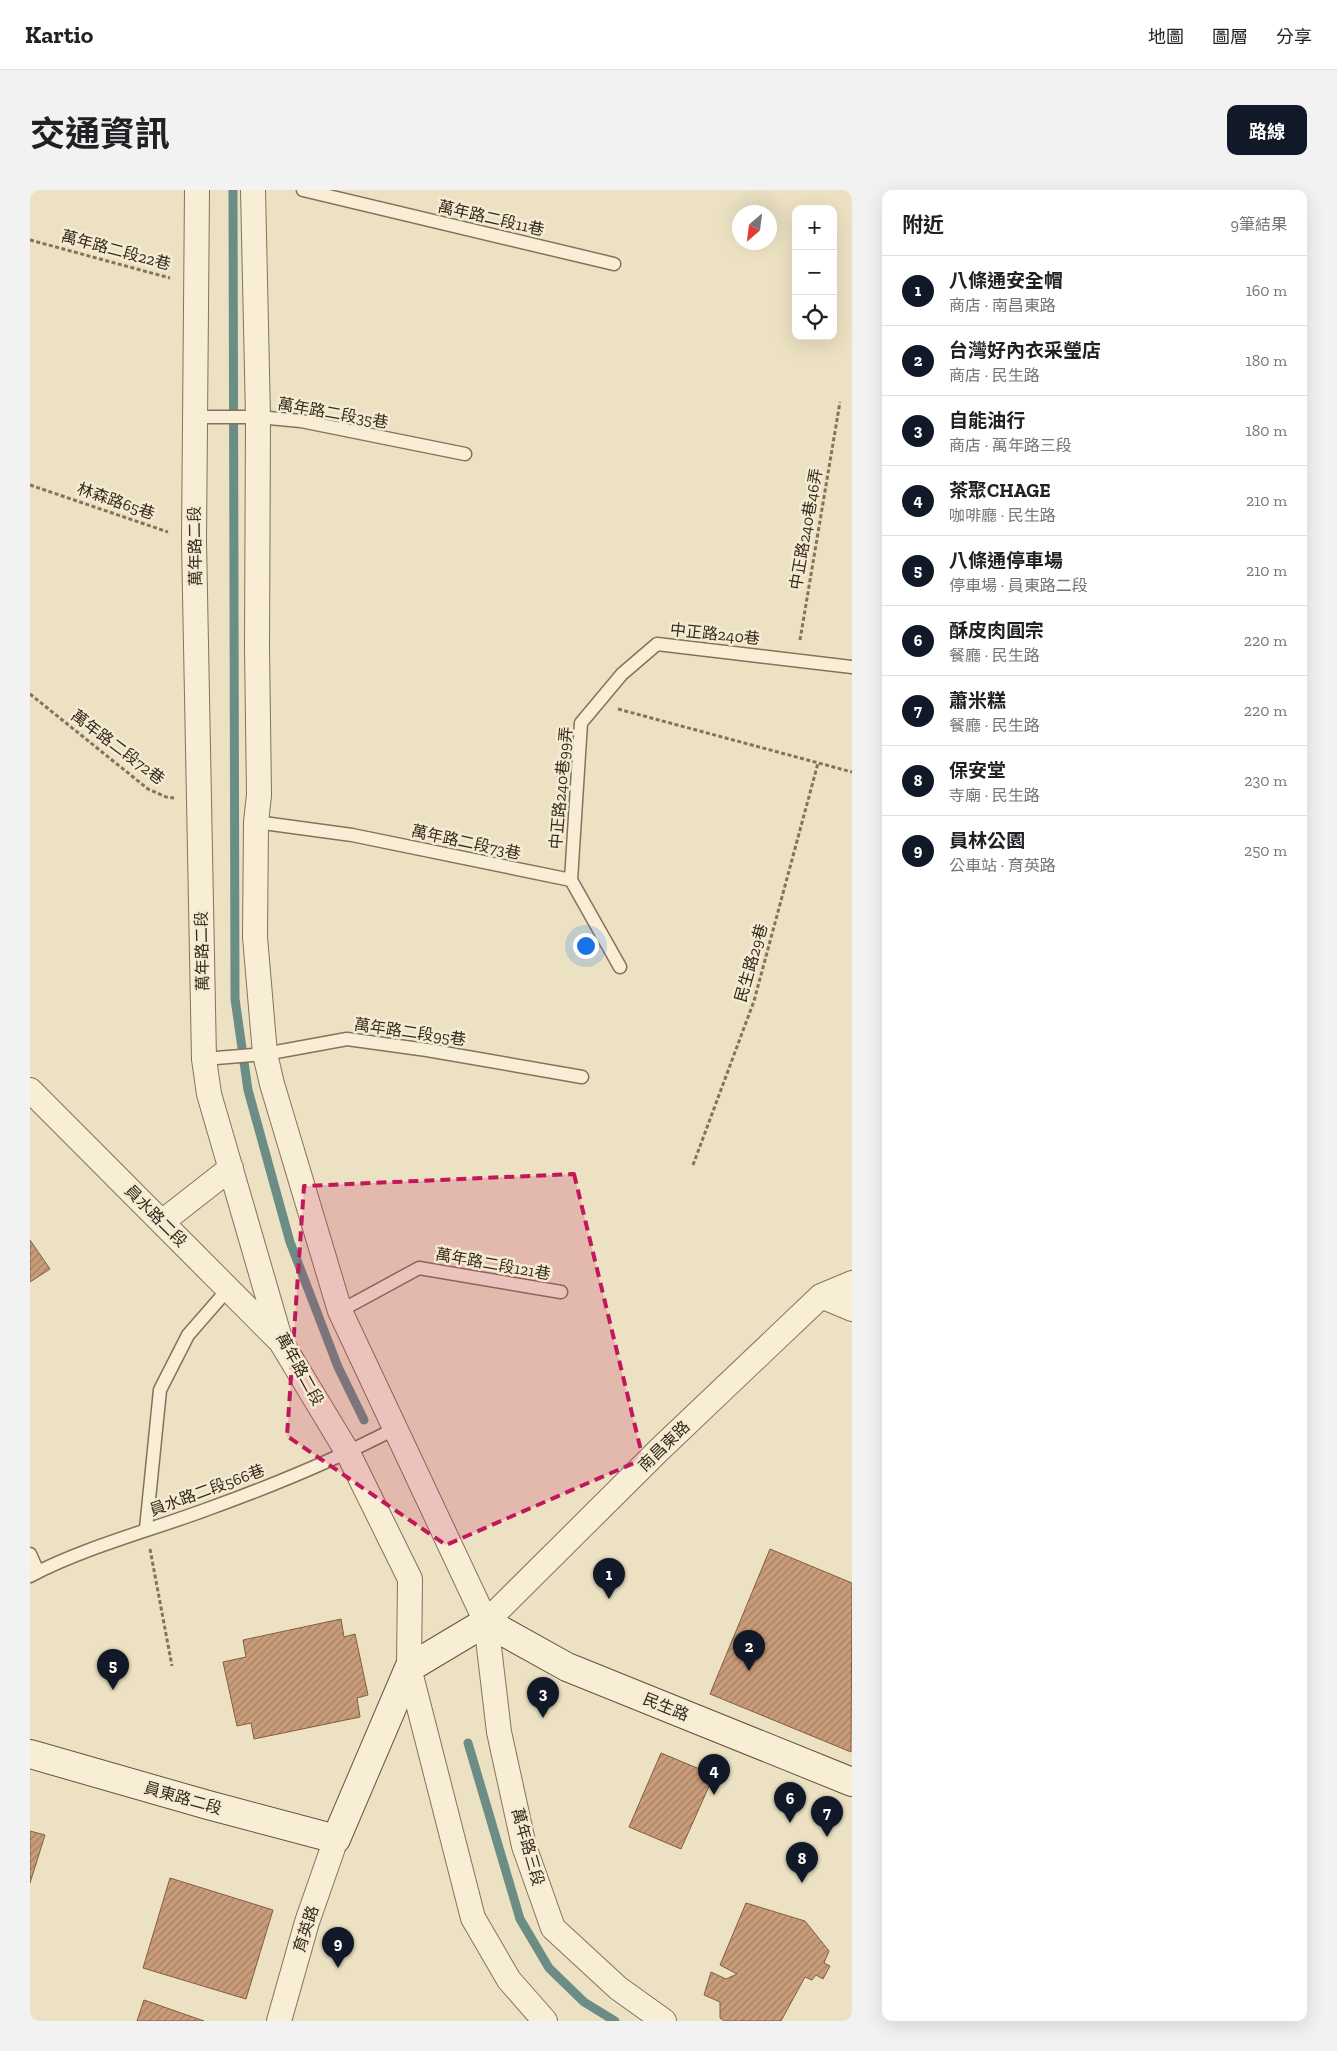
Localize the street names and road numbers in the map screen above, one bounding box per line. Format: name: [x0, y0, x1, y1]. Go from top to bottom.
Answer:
street label: 萬年路二段11巷: [436, 197, 546, 239]
street label: 萬年路二段22巷: [59, 226, 173, 274]
street label: 萬年路二段35巷: [276, 394, 390, 432]
street label: 中正路240巷46弄: [786, 467, 826, 591]
street label: 林森路65巷: [75, 479, 157, 523]
street label: 萬年路二段: [185, 506, 205, 586]
street label: 中正路240巷: [669, 620, 761, 648]
street label: 萬年路二段72巷: [68, 706, 168, 788]
street label: 中正路240巷99弄: [546, 726, 576, 850]
street label: 萬年路二段73巷: [410, 821, 522, 863]
street label: 萬年路二段: [192, 911, 212, 991]
street label: 民生路29巷: [731, 922, 771, 1004]
street label: 萬年路二段95巷: [353, 1015, 467, 1049]
street label: 員水路二段: [121, 1181, 191, 1251]
street label: 萬年路二段121巷: [434, 1245, 552, 1283]
street label: 萬年路二段: [272, 1329, 328, 1409]
street label: 南昌東路: [634, 1417, 694, 1475]
street label: 員水路二段566巷: [147, 1460, 267, 1520]
street label: 民生路: [640, 1689, 692, 1725]
street label: 員東路二段: [142, 1778, 224, 1818]
street label: 萬年路三段: [508, 1806, 548, 1888]
street label: 育英路: [290, 1903, 322, 1955]

